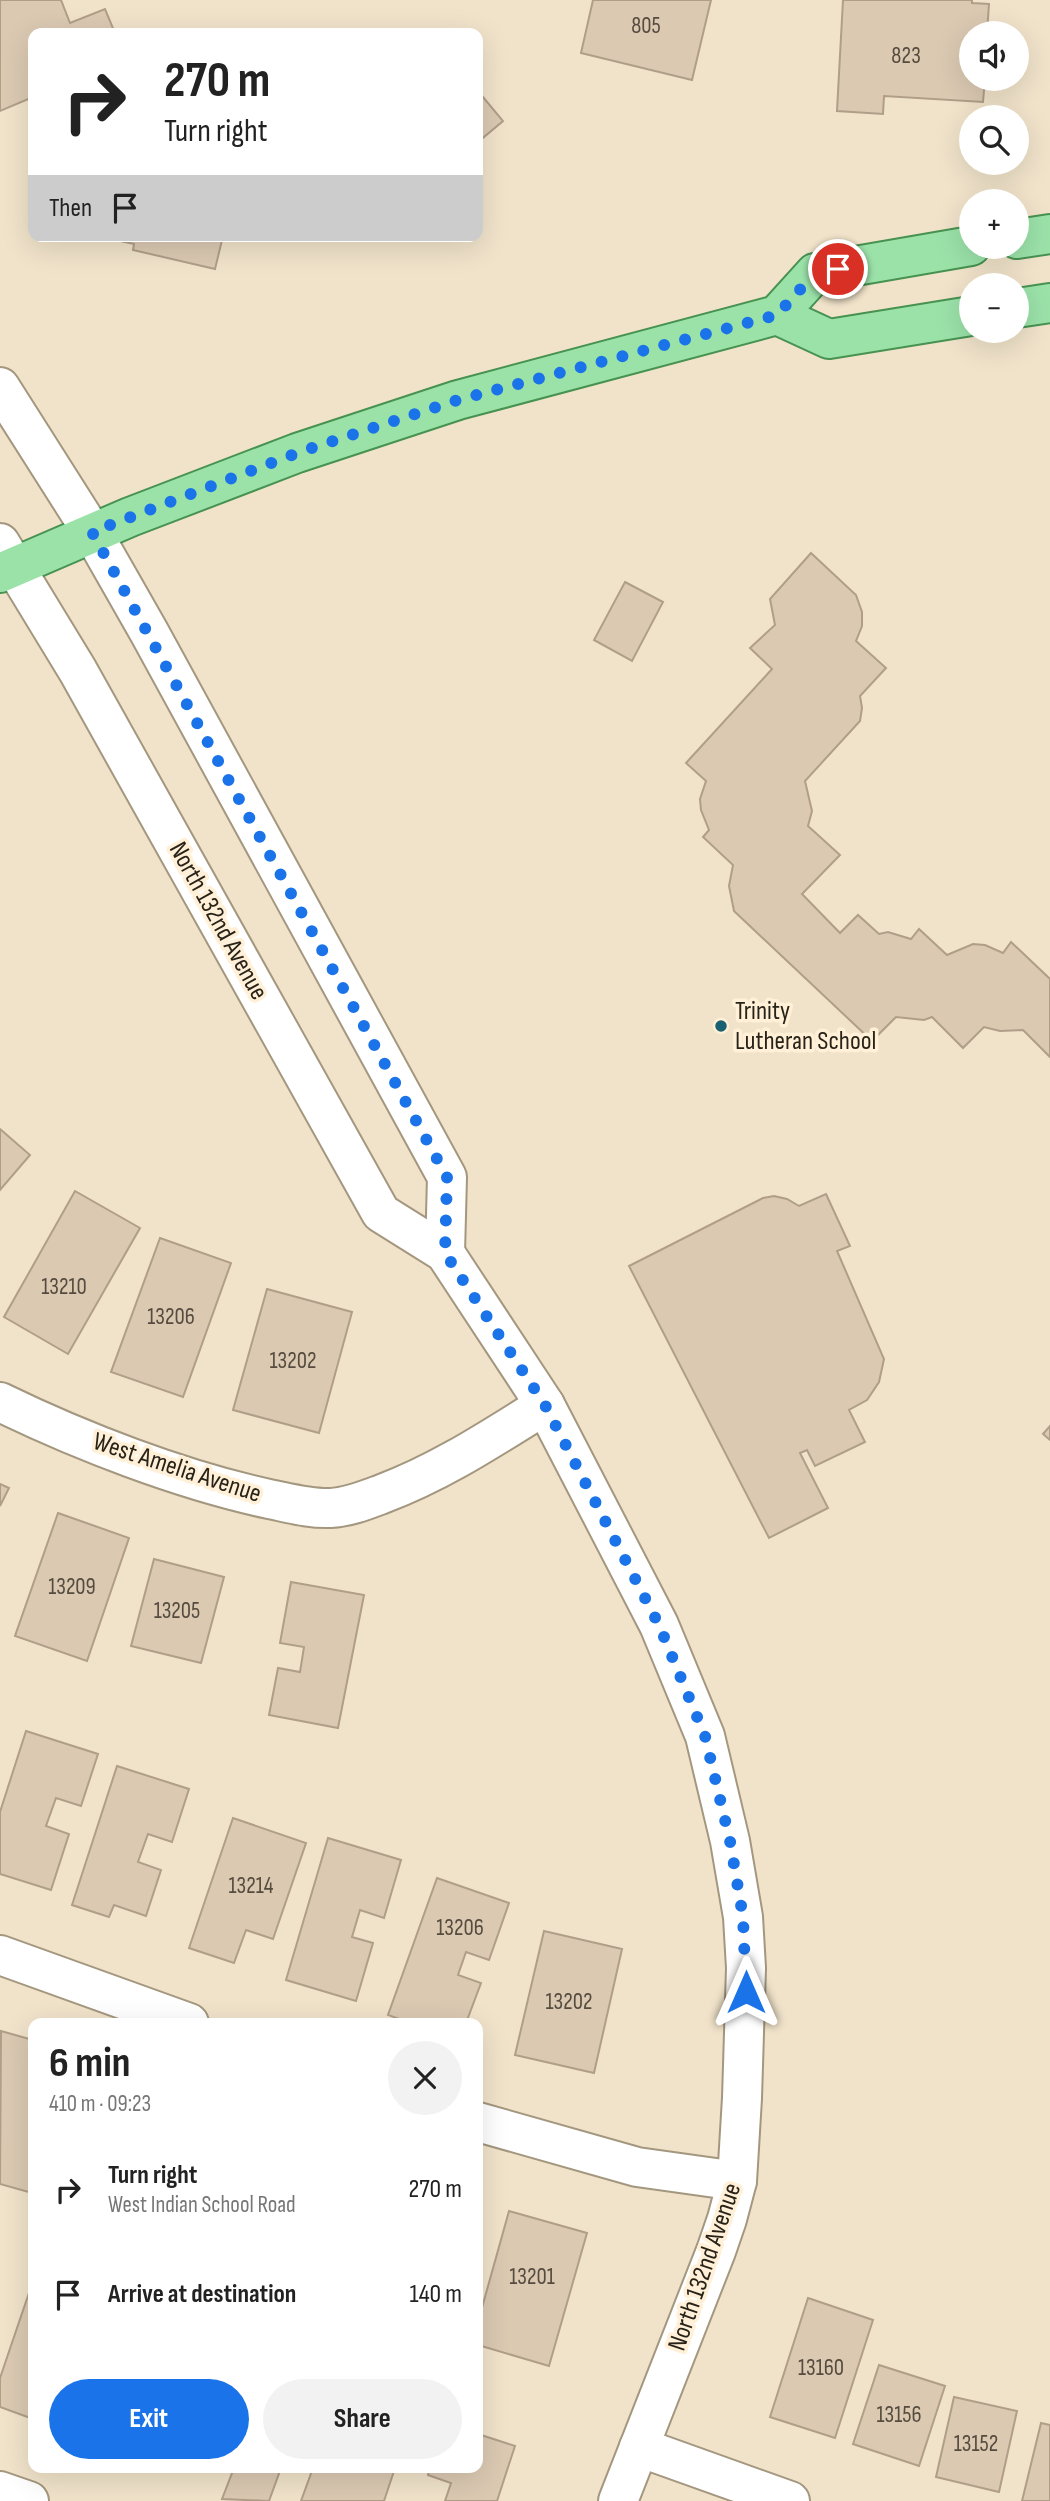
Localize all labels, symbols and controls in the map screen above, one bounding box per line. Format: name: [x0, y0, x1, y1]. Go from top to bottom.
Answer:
house number: 805: [631, 12, 661, 40]
map controls: [959, 21, 1029, 343]
button: sound: [959, 21, 1029, 91]
house number: 823: [891, 42, 921, 70]
text: 270 m: [164, 52, 270, 111]
icon: right: [49, 56, 140, 147]
button: search: [959, 105, 1029, 175]
text: Turn right: [164, 112, 268, 151]
icon: arrive: [106, 189, 144, 227]
button: +: [959, 189, 1029, 259]
text: Then: [49, 193, 92, 224]
pin: [808, 239, 868, 299]
icon: arrive: [819, 250, 857, 288]
button: −: [959, 273, 1029, 343]
street label: North 132nd Avenue: [162, 837, 274, 1005]
place label: Trinity Lutheran School: [735, 996, 876, 1057]
marker: Trinity Lutheran School: [713, 1018, 729, 1034]
house number: 13210: [41, 1273, 87, 1301]
house number: 13206: [147, 1303, 195, 1331]
house number: 13202: [270, 1347, 316, 1375]
street label: West Amelia Avenue: [89, 1426, 265, 1510]
house number: 13209: [48, 1573, 96, 1601]
house number: 13205: [154, 1597, 200, 1625]
house number: 13214: [229, 1872, 274, 1900]
house number: 13206: [436, 1914, 484, 1942]
position arrow: [709, 1955, 783, 2029]
house number: 13202: [546, 1988, 592, 2016]
text: 6 min: [49, 2038, 130, 2089]
button: close: [388, 2041, 462, 2115]
text: 410 m · 09:23: [49, 2090, 151, 2118]
text: Turn right: [108, 2160, 197, 2191]
icon: right: [49, 2171, 87, 2209]
text: 270 m: [409, 2174, 462, 2205]
street label: North 132nd Avenue: [662, 2179, 748, 2355]
text: West Indian School Road: [108, 2191, 296, 2219]
house number: 13201: [509, 2263, 555, 2291]
icon: arrive: [49, 2276, 87, 2314]
text: Arrive at destination: [108, 2279, 296, 2310]
text: 140 m: [410, 2279, 462, 2310]
house number: 13160: [798, 2354, 844, 2382]
button: Exit: [49, 2379, 249, 2459]
button: Share: [263, 2379, 462, 2459]
house number: 13156: [876, 2401, 922, 2429]
house number: 13152: [954, 2430, 998, 2458]

